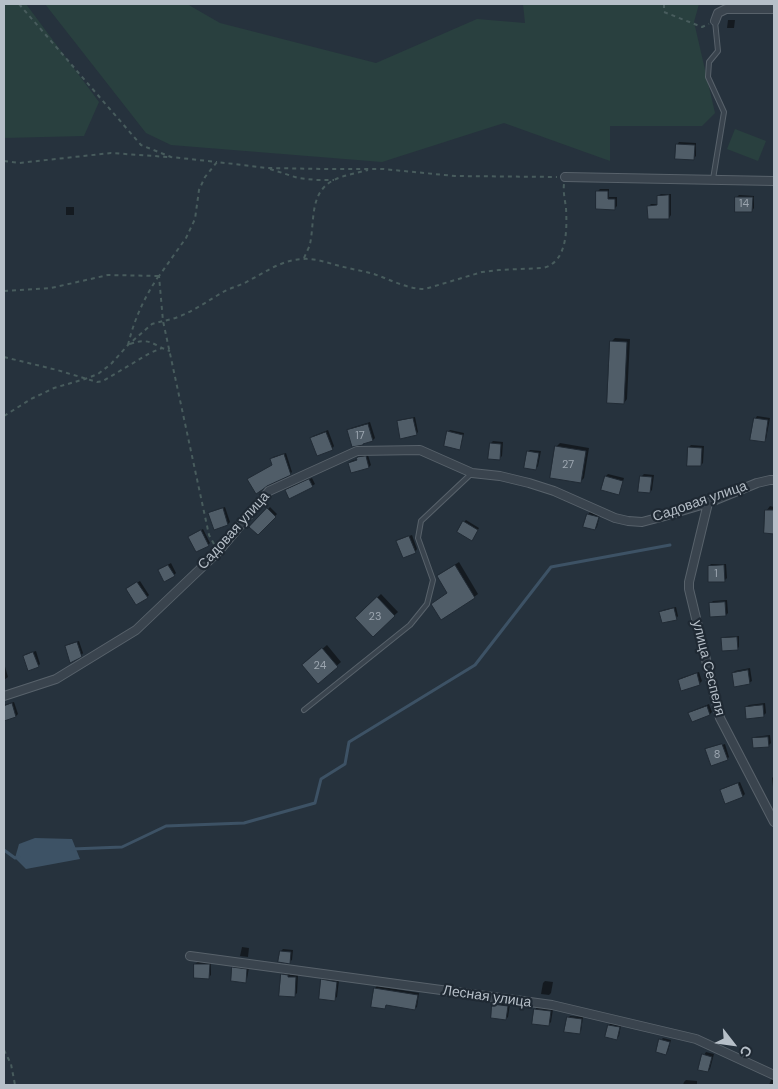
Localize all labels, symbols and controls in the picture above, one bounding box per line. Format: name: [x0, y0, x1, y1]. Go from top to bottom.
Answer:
house number: 14: [739, 197, 749, 211]
house number: 17: [355, 429, 365, 443]
house number: 27: [562, 458, 574, 472]
street label: Садовая улица: [651, 478, 749, 526]
street label: Садовая улица: [195, 489, 273, 573]
house number: 1: [714, 567, 718, 581]
house number: 23: [369, 610, 381, 624]
street label: улица Сеспеля: [688, 619, 728, 717]
house number: 24: [314, 659, 326, 673]
house number: 8: [714, 748, 720, 762]
street label: Лесная улица: [442, 982, 532, 1012]
north arrow: [708, 1019, 758, 1069]
text: С: [736, 1043, 756, 1060]

